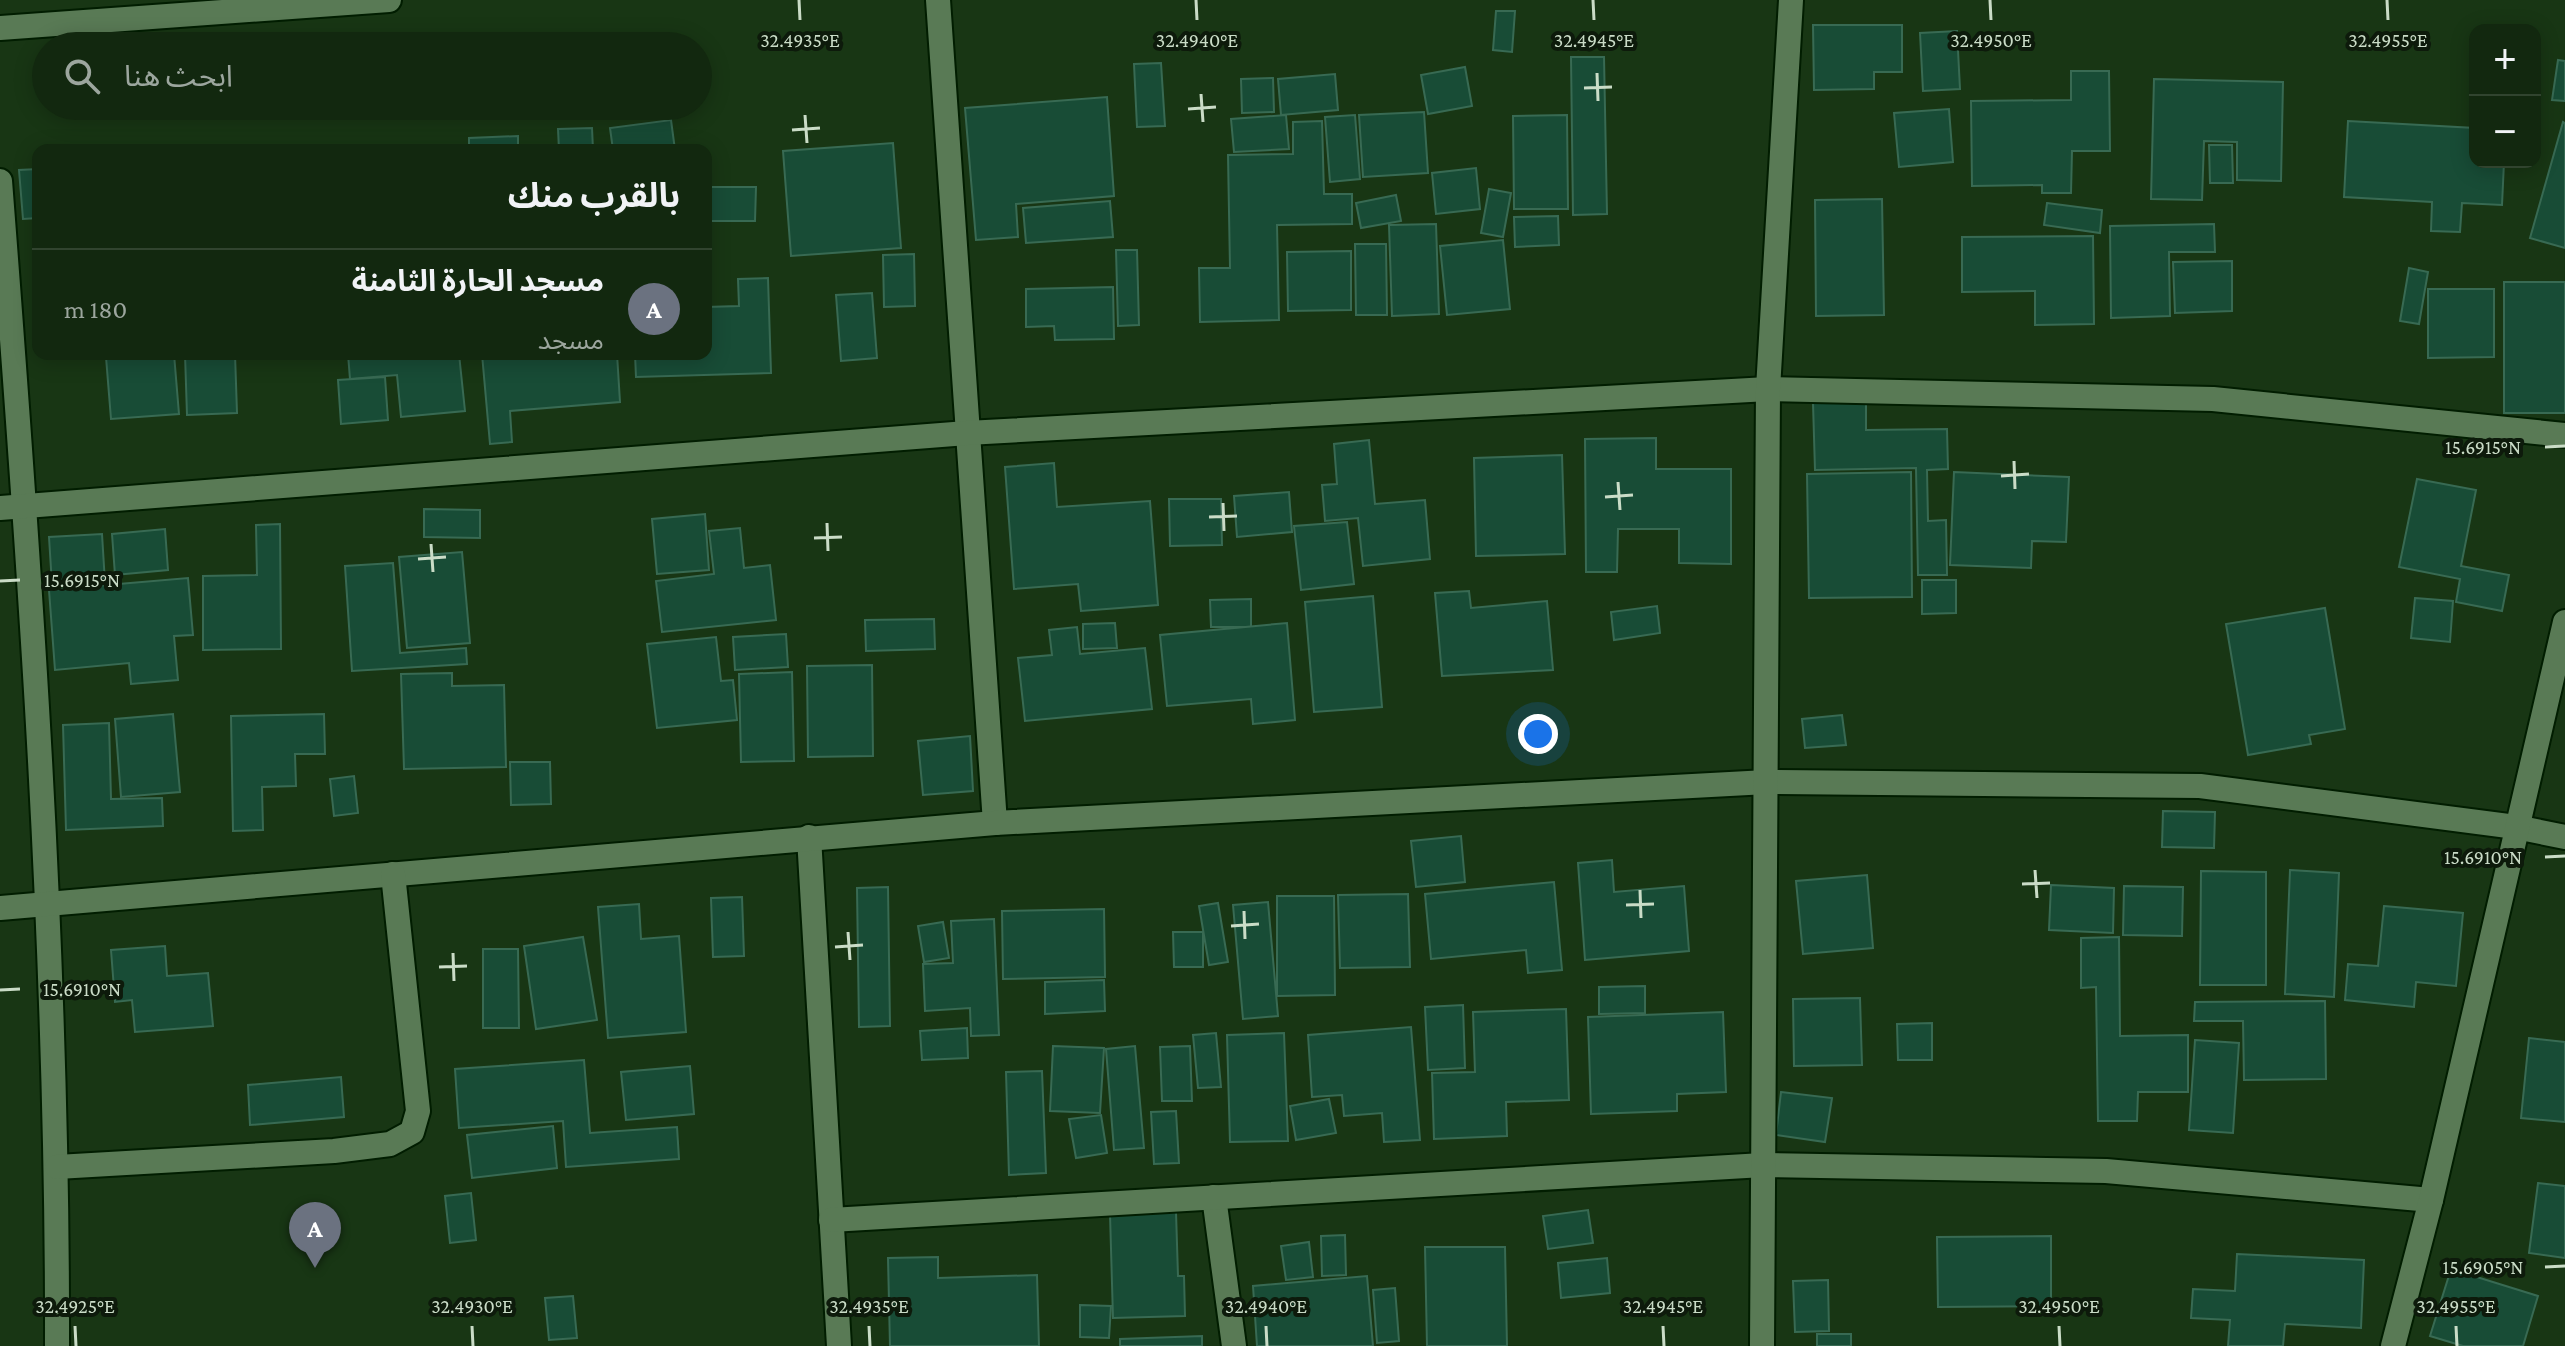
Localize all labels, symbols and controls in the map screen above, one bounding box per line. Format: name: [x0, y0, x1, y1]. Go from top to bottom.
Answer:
map controls: [2469, 24, 2541, 168]
button: +: [2469, 24, 2541, 96]
text: 32.4935°E: [760, 29, 840, 51]
text: 32.4940°E: [1156, 29, 1238, 51]
text: 32.4945°E: [1554, 29, 1634, 51]
text: 32.4950°E: [1950, 29, 2032, 51]
text: 32.4955°E: [2348, 29, 2428, 51]
search box: [32, 32, 712, 120]
icon: search: [60, 54, 104, 98]
text: ابحث هنا: [124, 59, 233, 92]
button: −: [2469, 96, 2541, 168]
text: بالقرب منك: [508, 177, 680, 214]
text: مسجد الحارة الثامنة: [352, 264, 604, 297]
text: 180 m: [64, 295, 127, 324]
text: A: [646, 295, 662, 324]
text: مسجد: [538, 326, 604, 355]
text: 15.6915°N: [2445, 436, 2521, 458]
text: 15.6915°N: [44, 569, 120, 591]
your location: [1518, 714, 1558, 754]
text: 15.6910°N: [2444, 846, 2522, 868]
text: 15.6910°N: [43, 978, 121, 1000]
pin: A: [289, 1202, 341, 1268]
text: 15.6905°N: [2443, 1256, 2523, 1278]
text: 32.4925°E: [35, 1295, 115, 1317]
text: 32.4930°E: [431, 1295, 513, 1317]
text: 32.4935°E: [829, 1295, 909, 1317]
text: 32.4940°E: [1225, 1295, 1307, 1317]
text: 32.4945°E: [1623, 1295, 1703, 1317]
text: 32.4950°E: [2018, 1295, 2100, 1317]
text: 32.4955°E: [2416, 1295, 2496, 1317]

